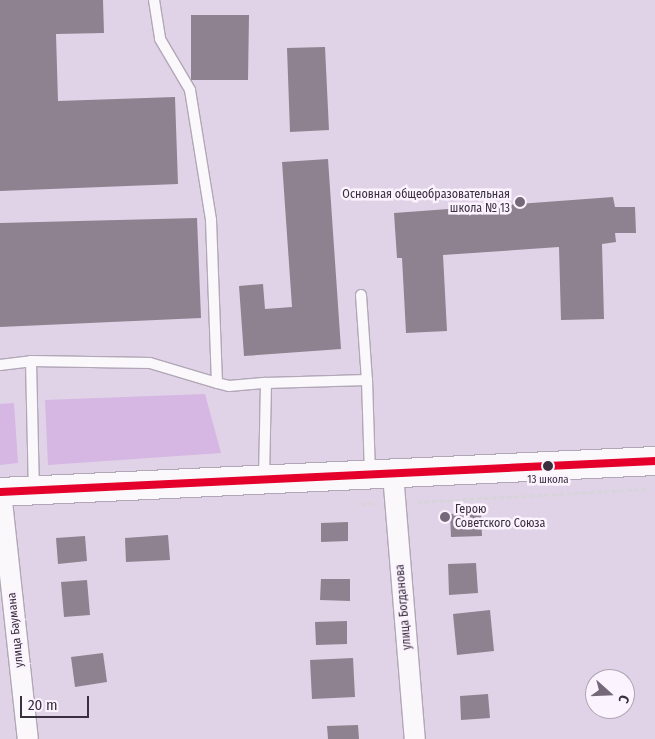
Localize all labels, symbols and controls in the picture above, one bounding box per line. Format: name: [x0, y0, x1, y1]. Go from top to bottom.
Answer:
place label: Основная общеобразовательная школа № 13: [342, 188, 510, 216]
marker: Основная общеобразовательная школа № 13: [514, 196, 526, 208]
marker: 13 школа: [543, 461, 553, 471]
place label: 13 школа: [527, 473, 569, 487]
place label: Герою Советского Союза: [455, 503, 545, 531]
marker: Герою Советского Союза: [439, 511, 451, 523]
street label: улица Богданова: [393, 564, 415, 650]
street label: улица Баумана: [5, 592, 27, 668]
north arrow: [585, 669, 635, 719]
scale bar: [22, 686, 91, 718]
text: С: [614, 693, 633, 705]
text: 20 m: [28, 696, 58, 714]

